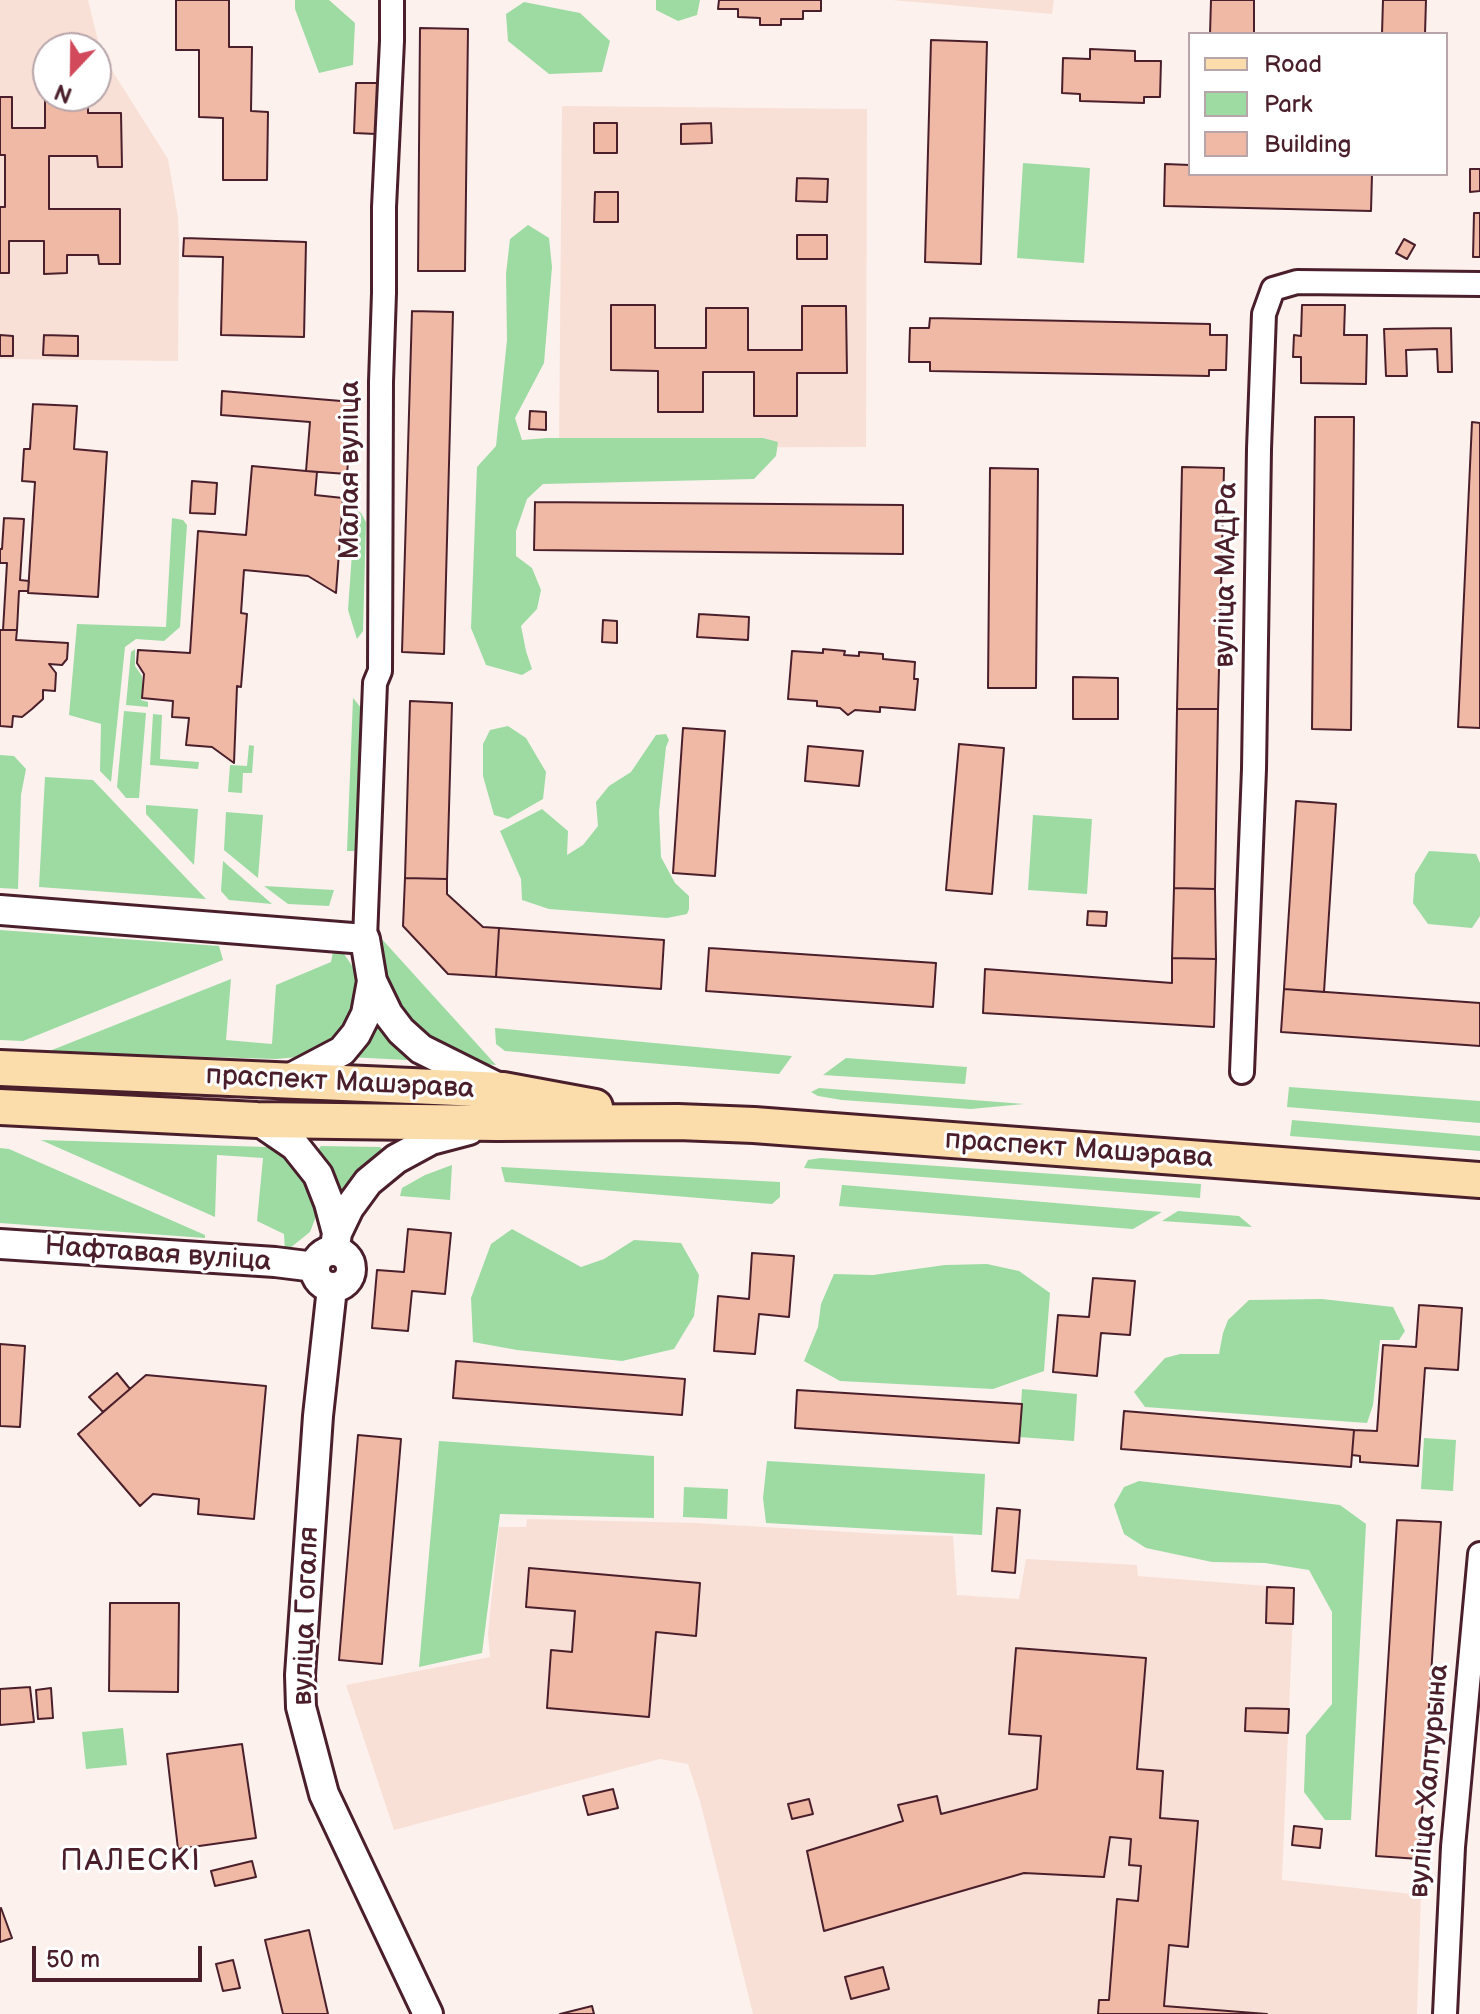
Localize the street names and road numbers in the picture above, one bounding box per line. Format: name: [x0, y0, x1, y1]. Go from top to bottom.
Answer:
street label: Малая вуліца: [334, 381, 368, 559]
street label: вуліца МАДРа: [1209, 482, 1245, 668]
street label: праспект Машэрава: [205, 1059, 475, 1107]
street label: праспект Машэрава: [944, 1124, 1214, 1176]
street label: Нафтавая вуліца: [44, 1230, 272, 1280]
street label: вуліца Гогаля: [287, 1526, 327, 1706]
street label: вуліца Халтурына: [1403, 1663, 1457, 1899]

